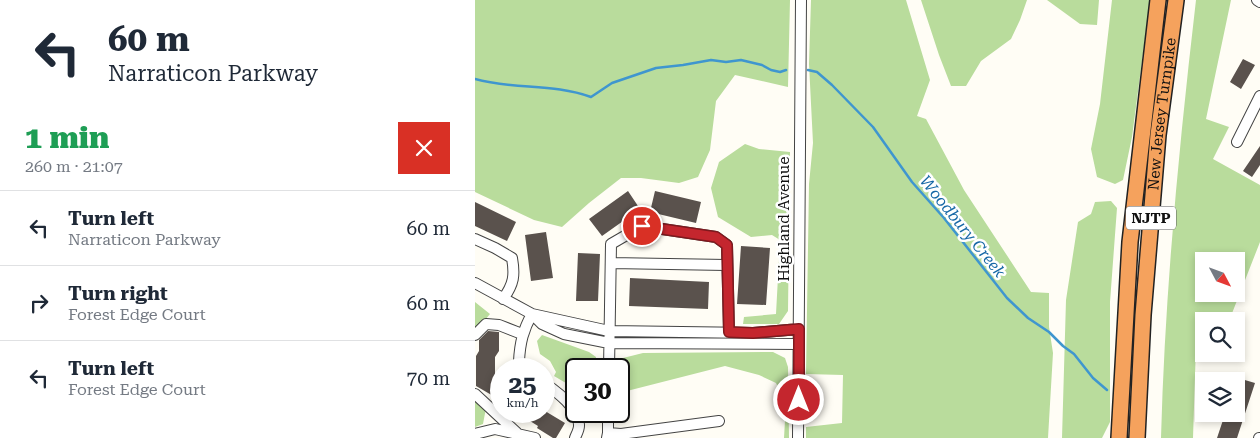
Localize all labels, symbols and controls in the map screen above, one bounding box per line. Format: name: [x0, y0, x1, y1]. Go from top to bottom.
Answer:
text: 60 m: [108, 19, 190, 60]
icon: left: [25, 20, 90, 85]
street label: New Jersey Turnpike: [1144, 37, 1180, 191]
text: Narraticon Parkway: [108, 61, 318, 86]
text: 1 min: [25, 120, 109, 155]
button: close: [398, 122, 450, 174]
text: 260 m · 21:07: [25, 157, 123, 176]
street label: Highland Avenue: [775, 157, 793, 281]
water label: Woodbury Creek: [916, 172, 1010, 281]
pin: [621, 205, 663, 247]
text: Turn left: [68, 207, 154, 230]
road number: NJTP: [1126, 207, 1176, 230]
icon: arrive: [628, 212, 656, 240]
icon: left: [25, 214, 53, 242]
text: 60 m: [407, 217, 450, 240]
text: Narraticon Parkway: [68, 230, 221, 249]
north arrow: [1195, 252, 1245, 302]
map controls: [1195, 252, 1245, 422]
text: Turn right: [68, 282, 168, 305]
icon: right: [25, 289, 53, 317]
text: 60 m: [407, 292, 450, 315]
text: Forest Edge Court: [68, 305, 206, 324]
button: search: [1195, 312, 1245, 362]
text: Turn left: [68, 357, 154, 380]
speed limit sign: 30: [565, 358, 630, 423]
icon: left: [25, 364, 53, 392]
text: 70 m: [407, 367, 450, 390]
text: 25: [508, 370, 537, 399]
button: layers: [1195, 372, 1245, 422]
position arrow: [772, 373, 824, 425]
text: Forest Edge Court: [68, 380, 206, 399]
text: km/h: [506, 396, 539, 410]

